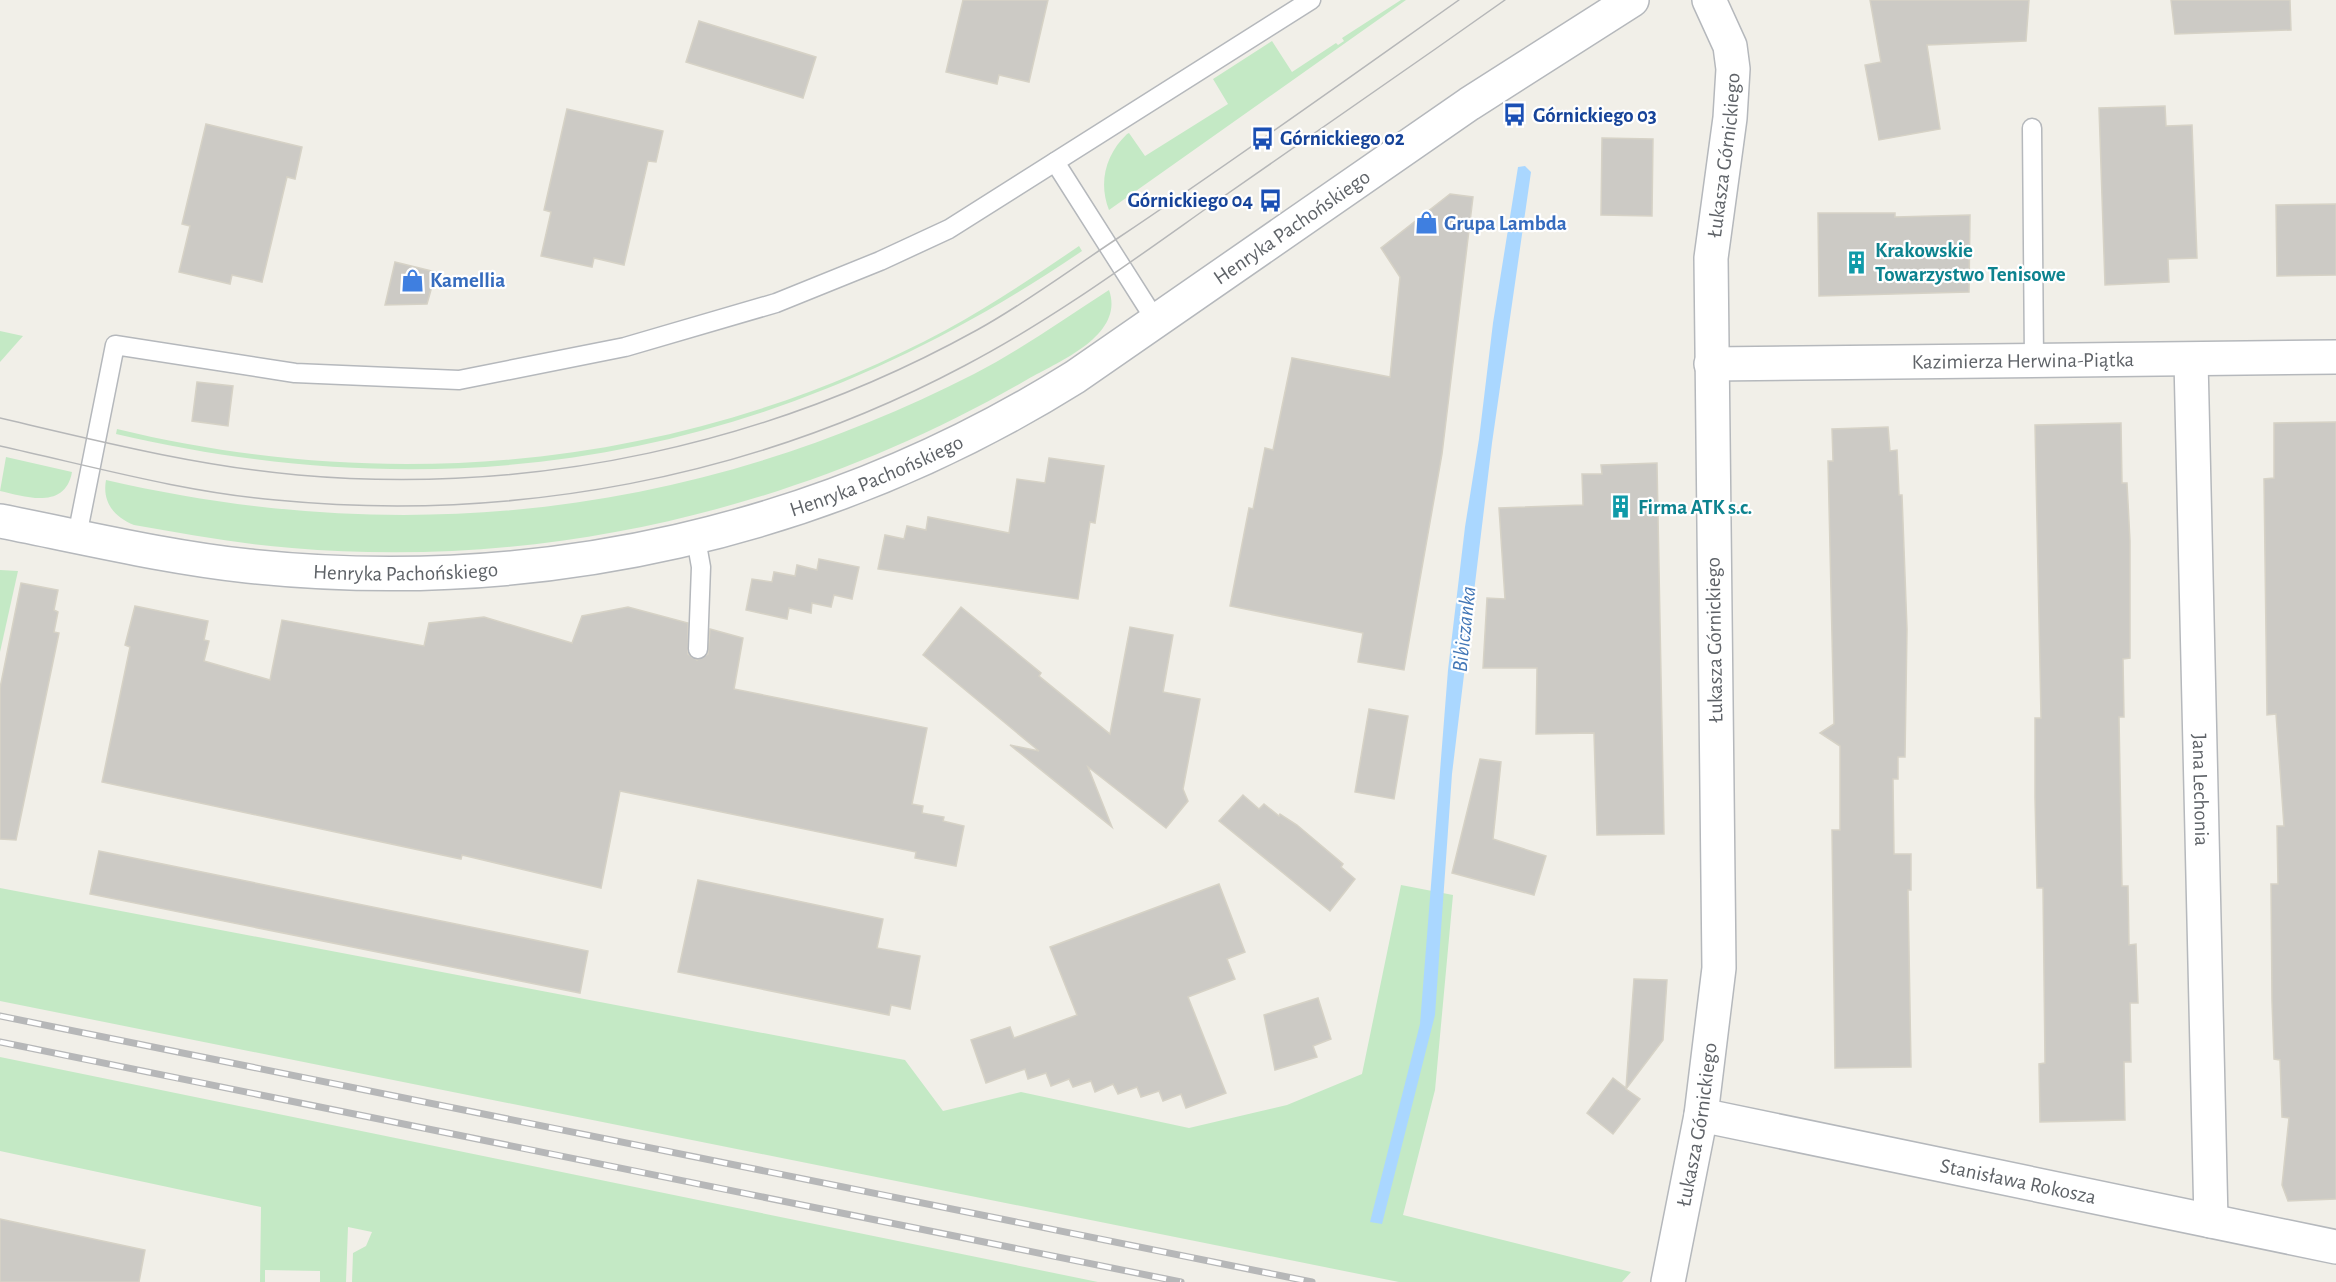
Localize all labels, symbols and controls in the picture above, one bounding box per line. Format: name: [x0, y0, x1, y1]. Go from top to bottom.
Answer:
street label: Łukasza Górnickiego: [1704, 72, 1744, 239]
bus stop icon: Górnickiego 03: [1502, 102, 1528, 128]
place label: Górnickiego 03: [1533, 105, 1657, 126]
bus stop icon: Górnickiego 02: [1249, 125, 1275, 151]
place label: Górnickiego 02: [1280, 128, 1405, 149]
street label: Henryka Pachońskiego: [1210, 166, 1374, 289]
bus stop icon: Górnickiego 04: [1258, 187, 1284, 213]
place label: Górnickiego 04: [1128, 190, 1253, 211]
shop icon: Grupa Lambda: [1413, 210, 1439, 236]
place label: Grupa Lambda: [1444, 213, 1567, 234]
place label: Krakowskie Towarzystwo Tenisowe: [1875, 240, 2066, 285]
building icon: Krakowskie Towarzystwo Tenisowe: [1844, 249, 1870, 275]
shop icon: Kamellia: [399, 267, 425, 293]
place label: Kamellia: [430, 270, 505, 291]
street label: Kazimierza Herwina-Piątka: [1912, 349, 2135, 373]
street label: Henryka Pachońskiego: [787, 431, 966, 521]
building icon: Firma ATK s.c.: [1607, 494, 1633, 520]
place label: Firma ATK s.c.: [1638, 497, 1752, 518]
street label: Łukasza Górnickiego: [1703, 557, 1726, 723]
street label: Henryka Pachońskiego: [313, 559, 499, 585]
water label: Bibiczanka: [1449, 585, 1479, 673]
street label: Jana Lechonia: [2189, 733, 2212, 847]
street label: Łukasza Górnickiego: [1673, 1042, 1721, 1209]
street label: Stanisława Rokosza: [1938, 1155, 2098, 1208]

